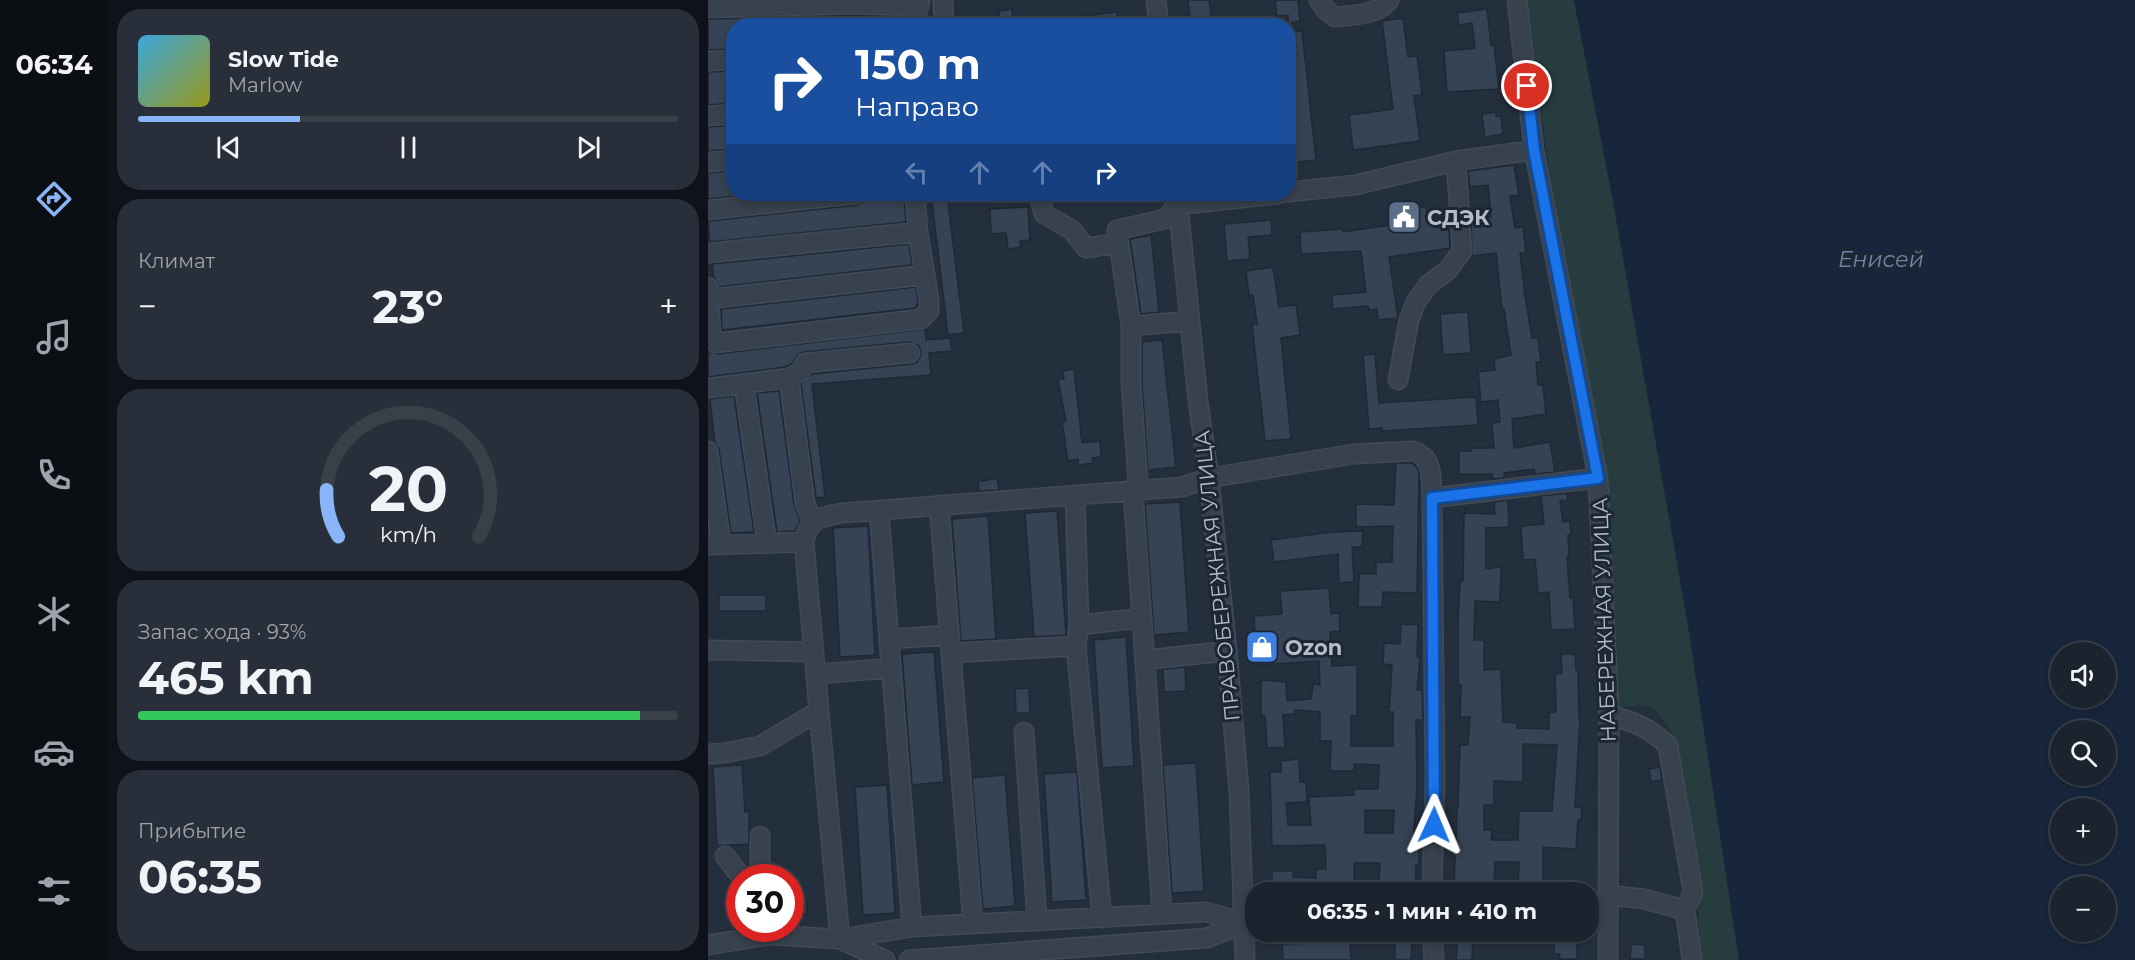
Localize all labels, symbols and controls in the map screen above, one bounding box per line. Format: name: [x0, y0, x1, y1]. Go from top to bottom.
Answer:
text: 150 m: [855, 38, 981, 90]
icon: right: [756, 42, 834, 120]
text: Slow Tide: [228, 46, 339, 73]
text: 06:34: [15, 48, 93, 81]
pin: [1501, 60, 1552, 111]
icon: arrive: [1510, 69, 1543, 102]
text: Marlow: [228, 73, 302, 97]
text: Направо: [855, 90, 979, 123]
icon: previous: [212, 131, 245, 164]
icon: pause: [392, 131, 425, 164]
icon: next: [572, 131, 605, 164]
icon: left: [900, 156, 933, 189]
icon: ahead: [963, 156, 996, 189]
icon: ahead: [1026, 156, 1059, 189]
icon: right: [1089, 156, 1122, 189]
icon: directions: [33, 178, 75, 220]
public building icon: СДЭК: [1386, 199, 1422, 235]
place label: СДЭК: [1427, 205, 1490, 230]
water label: Енисей: [1838, 246, 1924, 273]
text: Климат: [138, 249, 215, 273]
text: 23°: [372, 279, 444, 334]
text: −: [138, 286, 157, 326]
text: +: [659, 286, 678, 326]
icon: music: [33, 316, 75, 358]
street label: ПРАВОБЕРЕЖНАЯ УЛИЦА: [1189, 429, 1245, 723]
text: 20: [368, 451, 448, 527]
icon: phone: [33, 454, 75, 496]
street label: НАБЕРЕЖНАЯ УЛИЦА: [1587, 497, 1621, 743]
text: km/h: [379, 521, 437, 547]
icon: climate: [33, 593, 75, 635]
text: Запас хода · 93%: [138, 620, 306, 644]
shop icon: Ozon: [1244, 629, 1280, 665]
place label: Ozon: [1285, 635, 1342, 660]
map controls: [2050, 642, 2116, 942]
button: sound: [2050, 642, 2116, 708]
text: 465 km: [138, 650, 314, 705]
button: search: [2050, 720, 2116, 786]
icon: car: [33, 731, 75, 773]
position arrow: [1402, 793, 1466, 857]
button: +: [2050, 798, 2116, 864]
text: Прибытие: [138, 819, 246, 843]
text: 06:35: [138, 849, 262, 904]
speed limit sign: 30: [726, 864, 804, 942]
icon: filters: [33, 870, 75, 912]
button: −: [2050, 876, 2116, 942]
text: 06:35 · 1 мин · 410 m: [1307, 898, 1537, 925]

